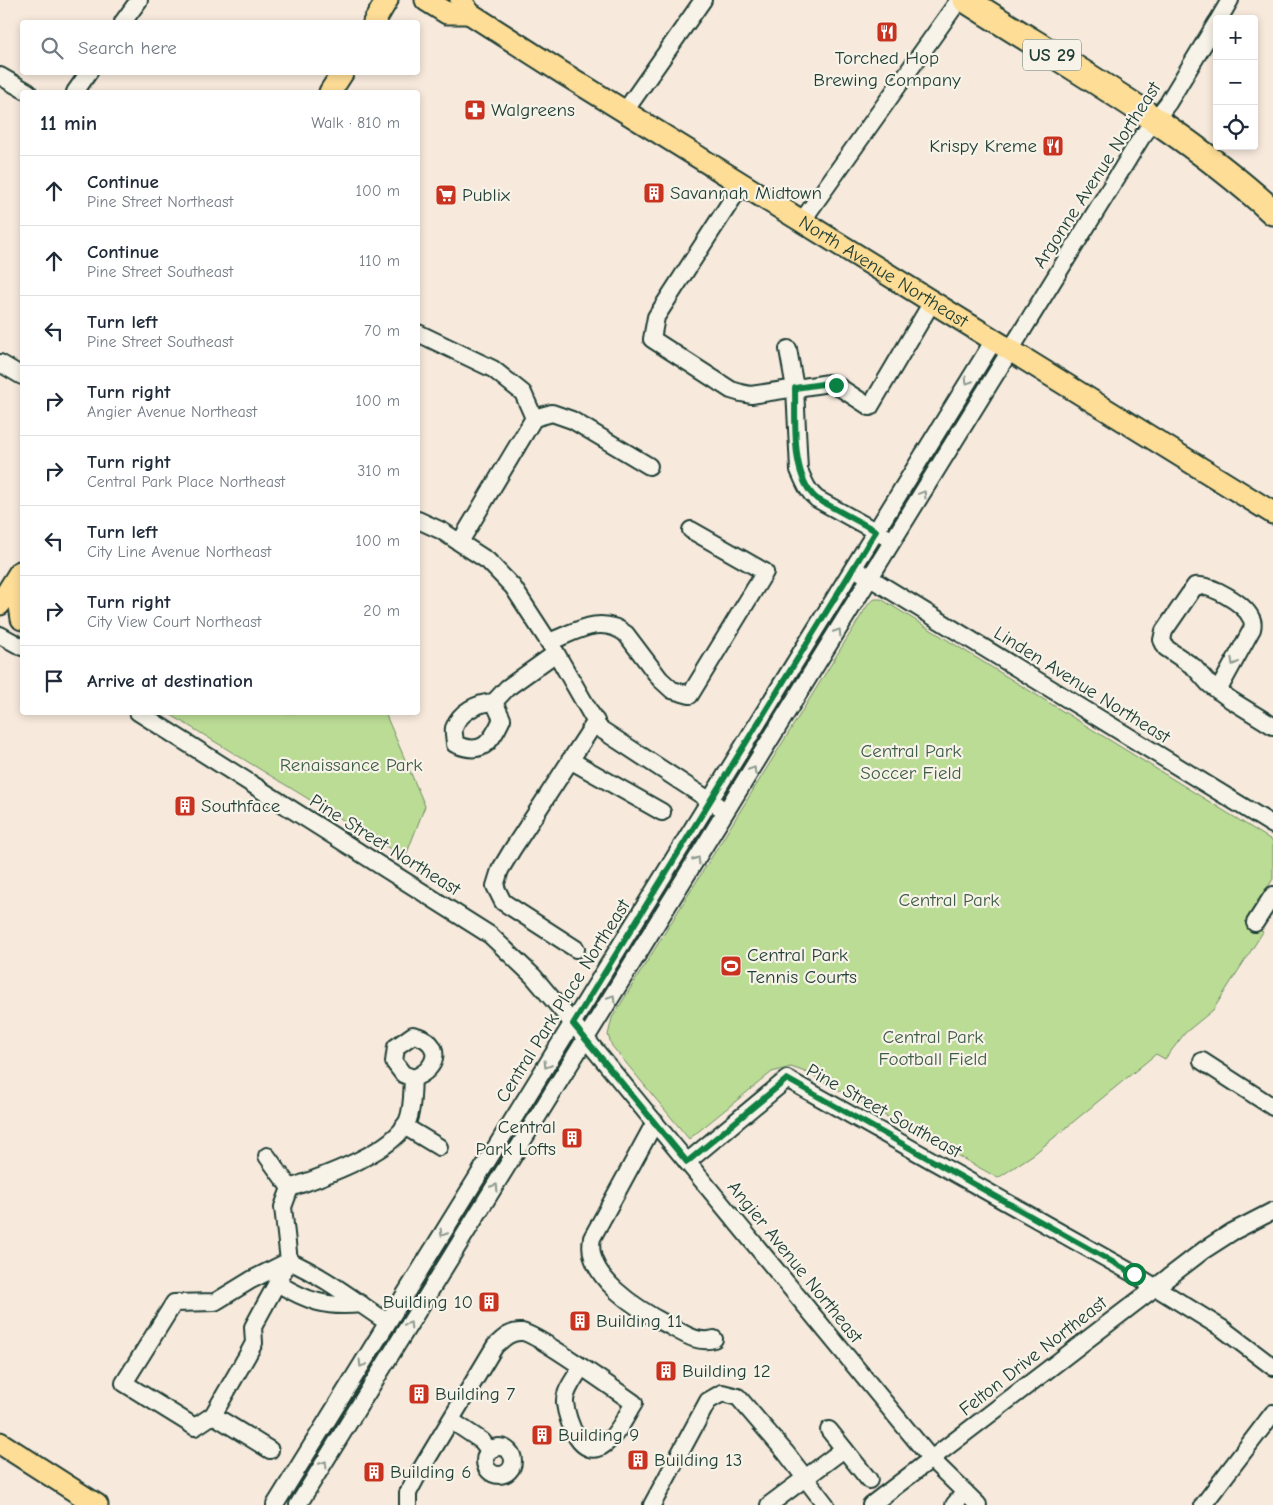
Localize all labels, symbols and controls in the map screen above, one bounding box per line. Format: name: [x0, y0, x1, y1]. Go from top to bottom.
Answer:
map controls: [1213, 15, 1258, 150]
button: +: [1213, 15, 1258, 60]
search box: [20, 20, 420, 75]
restaurant icon: Torched Hop Brewing Company: [875, 20, 899, 44]
icon: search: [38, 34, 66, 62]
text: Search here: [78, 37, 177, 59]
road number: US 29: [1023, 40, 1081, 70]
place label: Torched Hop Brewing Company: [813, 47, 961, 91]
button: −: [1213, 60, 1258, 105]
street label: Argonne Avenue Northeast: [1029, 77, 1166, 272]
pharmacy icon: Walgreens: [463, 98, 487, 122]
place label: Walgreens: [491, 99, 575, 121]
button: locate: [1213, 105, 1258, 150]
text: 11 min: [40, 111, 97, 135]
text: Walk · 810 m: [311, 114, 400, 132]
restaurant icon: Krispy Kreme: [1041, 134, 1065, 158]
place label: Krispy Kreme: [929, 135, 1037, 157]
text: Continue: [87, 171, 159, 193]
icon: ahead: [40, 177, 68, 205]
building icon: Savannah Midtown: [642, 181, 666, 205]
text: 100 m: [356, 182, 400, 200]
place label: Savannah Midtown: [670, 182, 822, 204]
supermarket icon: Publix: [434, 183, 458, 207]
place label: Publix: [462, 184, 511, 206]
text: Pine Street Northeast: [87, 193, 233, 211]
street label: North Avenue Northeast: [795, 211, 973, 333]
text: Continue: [87, 241, 159, 263]
icon: ahead: [40, 247, 68, 275]
text: 110 m: [359, 252, 400, 270]
text: Pine Street Southeast: [87, 263, 233, 281]
text: Turn left: [87, 311, 158, 333]
icon: left: [40, 317, 68, 345]
text: 70 m: [364, 322, 400, 340]
text: Pine Street Southeast: [87, 333, 233, 351]
route end: [825, 374, 848, 397]
one-way arrow: [965, 376, 975, 385]
text: Turn right: [87, 381, 171, 403]
icon: right: [40, 387, 68, 415]
text: 100 m: [356, 392, 400, 410]
text: Angier Avenue Northeast: [87, 403, 257, 421]
text: Turn right: [87, 451, 171, 473]
icon: right: [40, 457, 68, 485]
text: 310 m: [357, 462, 400, 480]
text: Central Park Place Northeast: [87, 473, 285, 491]
one-way arrow: [916, 490, 926, 499]
text: Turn left: [87, 521, 158, 543]
icon: left: [40, 527, 68, 555]
text: 100 m: [356, 532, 400, 550]
text: City Line Avenue Northeast: [87, 543, 271, 561]
text: Turn right: [87, 591, 171, 613]
icon: right: [40, 597, 68, 625]
text: 20 m: [363, 602, 400, 620]
text: City View Court Northeast: [87, 613, 261, 631]
street label: Linden Avenue Northeast: [990, 622, 1175, 749]
one-way arrow: [832, 629, 841, 638]
one-way arrow: [1230, 657, 1240, 666]
icon: arrive: [40, 667, 68, 695]
text: Arrive at destination: [87, 670, 253, 692]
park label: Central Park Soccer Field: [860, 740, 962, 784]
park label: Renaissance Park: [280, 754, 423, 776]
one-way arrow: [746, 767, 756, 776]
street label: Pine Street Northeast: [306, 790, 465, 901]
building icon: Southface: [173, 794, 197, 818]
place label: Southface: [201, 795, 280, 817]
one-way arrow: [691, 856, 701, 865]
park label: Central Park: [898, 889, 1000, 911]
street label: Central Park Place Northeast: [491, 895, 635, 1107]
place label: Central Park Tennis Courts: [747, 944, 857, 988]
sports icon: Central Park Tennis Courts: [719, 954, 743, 978]
one-way arrow: [605, 994, 615, 1003]
park label: Central Park Football Field: [879, 1026, 987, 1070]
one-way arrow: [544, 1059, 553, 1069]
street label: Pine Street Southeast: [803, 1059, 966, 1163]
place label: Central Park Lofts: [475, 1116, 556, 1160]
building icon: Central Park Lofts: [560, 1126, 584, 1150]
street label: Angier Avenue Northeast: [723, 1177, 867, 1348]
one-way arrow: [488, 1184, 498, 1193]
one-way arrow: [440, 1227, 450, 1236]
route start: [1123, 1263, 1146, 1286]
building icon: Building 10: [477, 1290, 501, 1314]
place label: Building 10: [383, 1291, 473, 1313]
street label: Felton Drive Northeast: [955, 1291, 1112, 1420]
building icon: Building 11: [568, 1309, 592, 1333]
place label: Building 11: [596, 1310, 682, 1332]
one-way arrow: [403, 1322, 413, 1331]
one-way arrow: [358, 1358, 368, 1367]
building icon: Building 12: [654, 1359, 678, 1383]
place label: Building 12: [682, 1360, 771, 1382]
building icon: Building 7: [407, 1382, 431, 1406]
place label: Building 7: [435, 1383, 515, 1405]
building icon: Building 9: [530, 1423, 554, 1447]
place label: Building 9: [558, 1424, 639, 1446]
building icon: Building 13: [626, 1448, 650, 1472]
place label: Building 13: [654, 1449, 742, 1471]
one-way arrow: [317, 1460, 327, 1469]
building icon: Building 6: [362, 1460, 386, 1484]
place label: Building 6: [390, 1461, 472, 1483]

